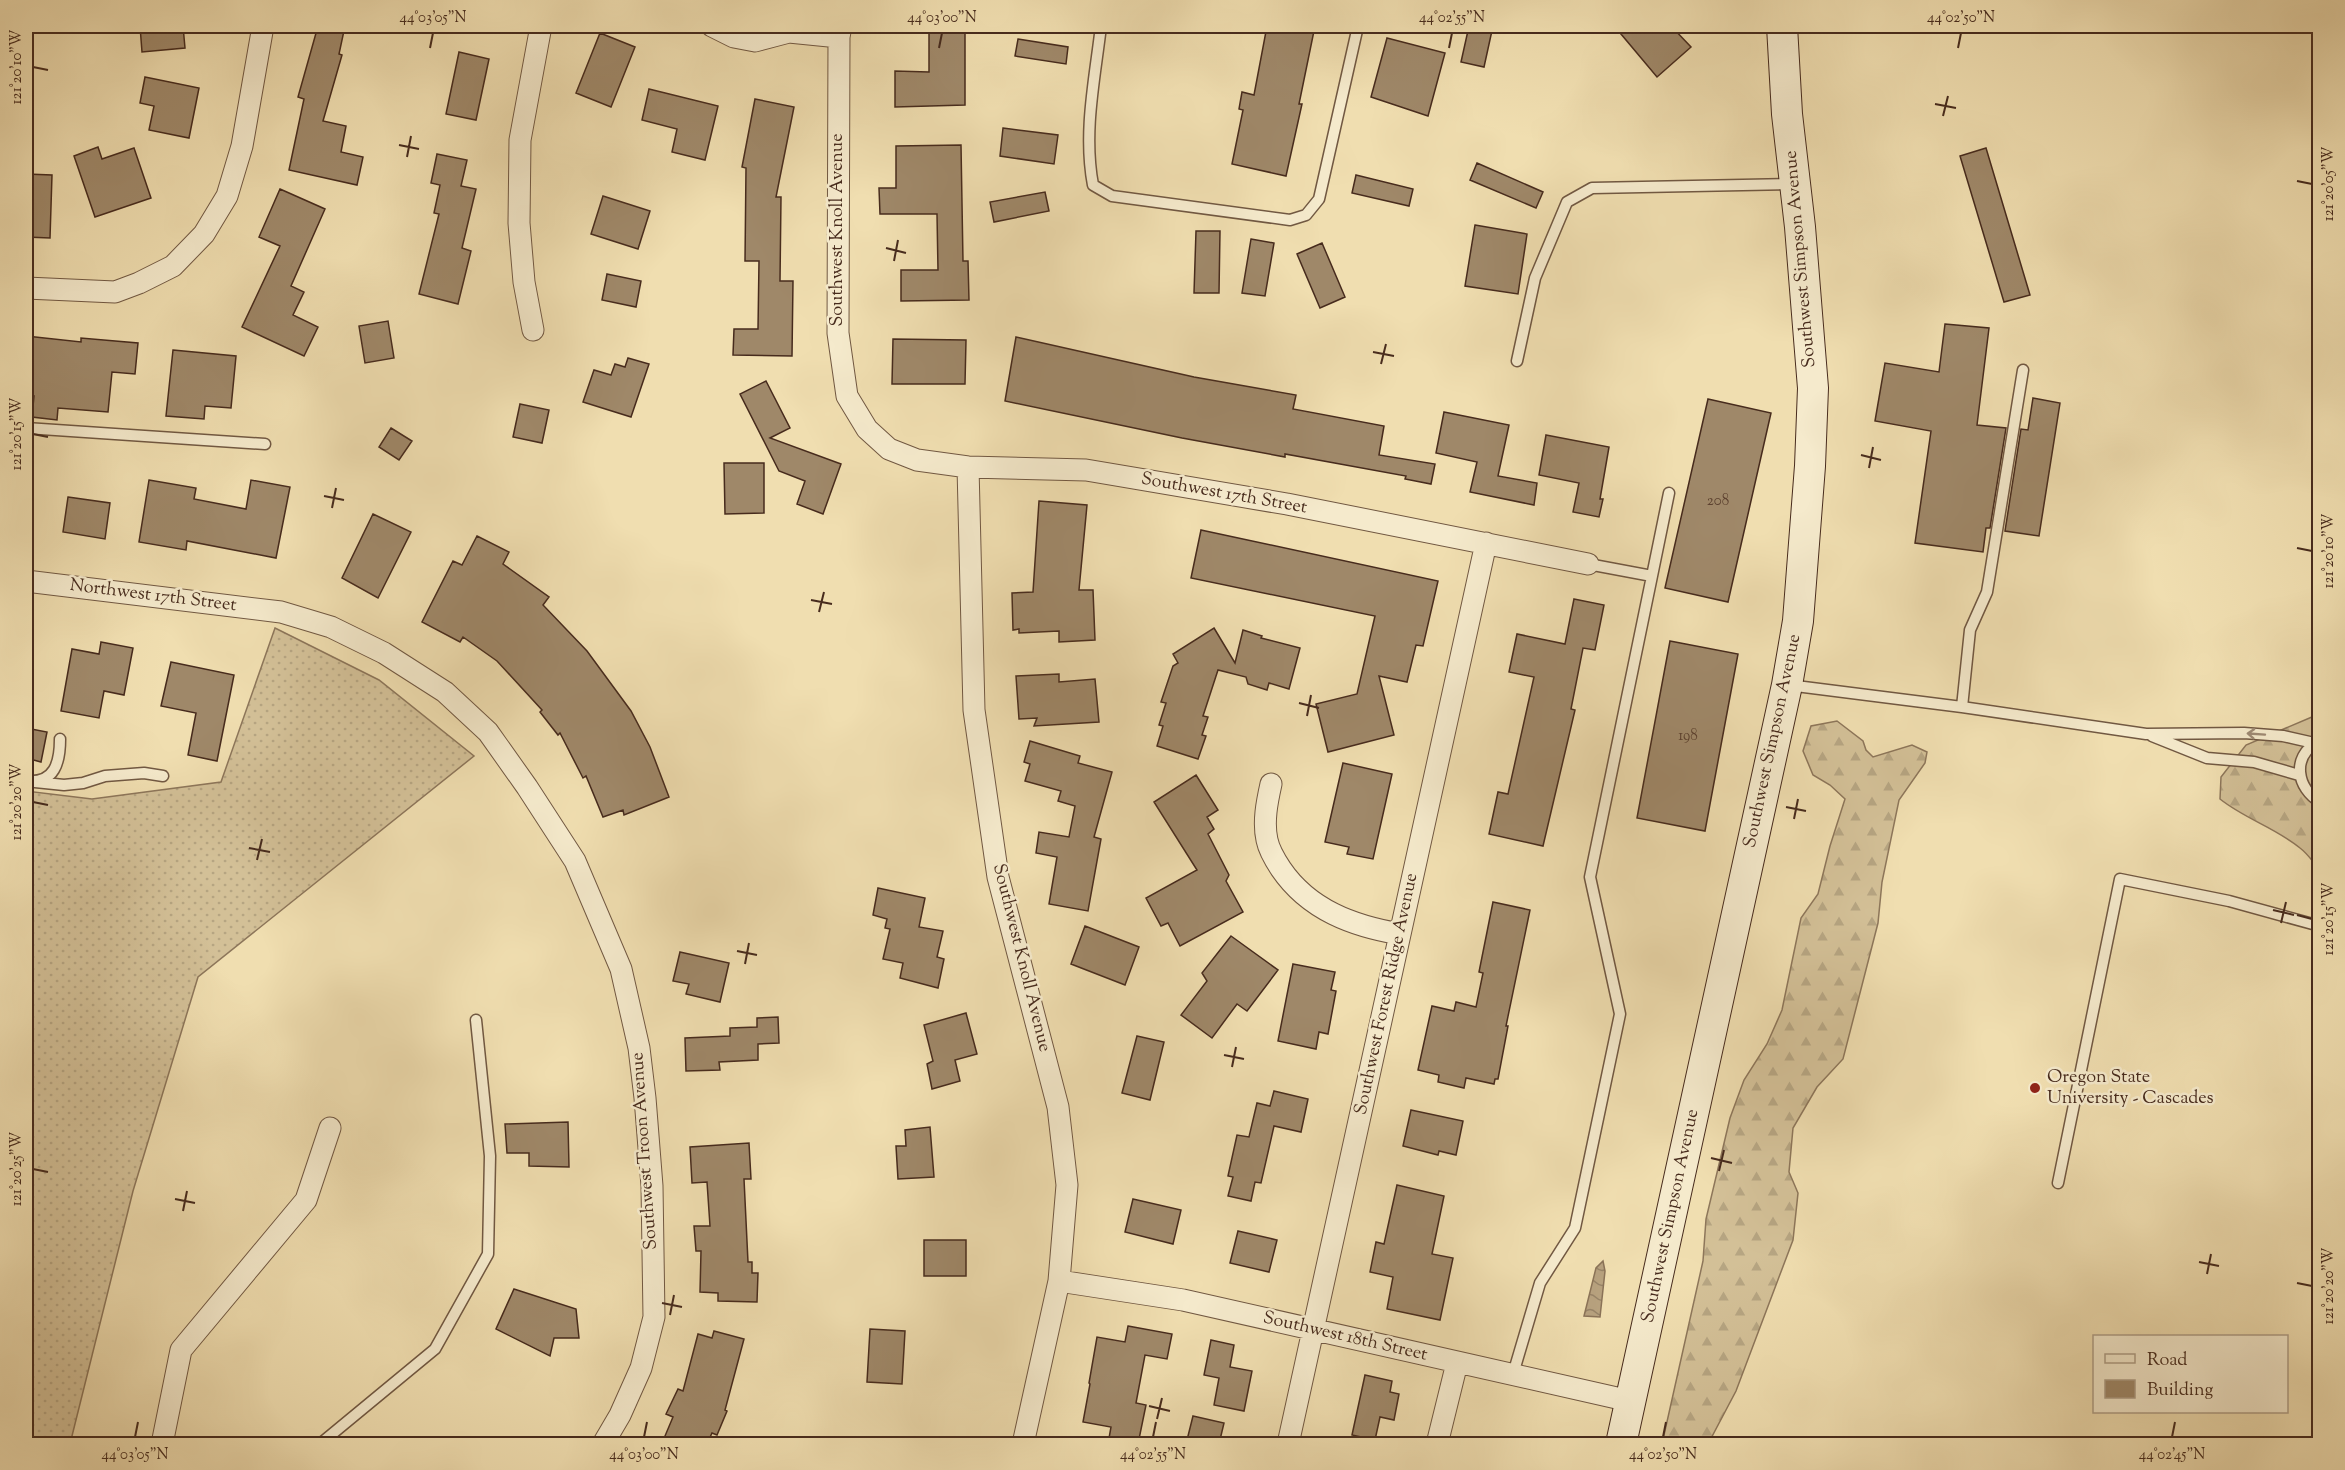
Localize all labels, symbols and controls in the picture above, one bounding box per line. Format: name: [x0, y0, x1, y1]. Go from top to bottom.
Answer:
text: 44°03'05"N: [399, 8, 467, 29]
text: 44°03'00"N: [907, 8, 977, 29]
text: 44°02'55"N: [1419, 8, 1485, 29]
text: 44°02'50"N: [1927, 8, 1995, 29]
text: 121°20'10"W: [7, 29, 28, 104]
street label: Southwest Knoll Avenue: [825, 133, 851, 327]
text: 121°20'05"W: [2319, 146, 2340, 221]
street label: Southwest Simpson Avenue: [1779, 149, 1823, 369]
text: 121°20'15"W: [7, 397, 28, 470]
street label: Southwest 17th Street: [1139, 467, 1309, 521]
house number: 208: [1707, 491, 1729, 512]
text: 121°20'10"W: [2319, 513, 2340, 588]
street label: Northwest 17th Street: [68, 573, 238, 619]
street label: Southwest Simpson Avenue: [1738, 632, 1808, 850]
house number: 198: [1678, 726, 1698, 747]
one-way arrow: [2247, 728, 2267, 739]
text: 121°20'20"W: [7, 763, 28, 840]
street label: Southwest Knoll Avenue: [985, 861, 1057, 1055]
street label: Southwest Forest Ridge Avenue: [1349, 871, 1425, 1117]
text: 121°20'15"W: [2319, 882, 2340, 955]
street label: Southwest Troon Avenue: [625, 1051, 665, 1251]
place label: Oregon State University - Cascades: [2047, 1065, 2214, 1112]
marker: Oregon State University - Cascades: [2028, 1081, 2042, 1095]
street label: Southwest Simpson Avenue: [1636, 1107, 1706, 1325]
text: 121°20'25"W: [7, 1131, 28, 1206]
text: 121°20'20"W: [2319, 1247, 2340, 1324]
street label: Southwest 18th Street: [1260, 1305, 1430, 1369]
legend: [2093, 1335, 2288, 1413]
text: Road: [2147, 1348, 2187, 1374]
text: Building: [2147, 1378, 2213, 1404]
text: 44°03'05"N: [101, 1445, 169, 1466]
text: 44°03'00"N: [609, 1445, 679, 1466]
text: 44°02'55"N: [1120, 1445, 1186, 1466]
text: 44°02'50"N: [1629, 1445, 1697, 1466]
text: 44°02'45"N: [2139, 1445, 2205, 1466]

